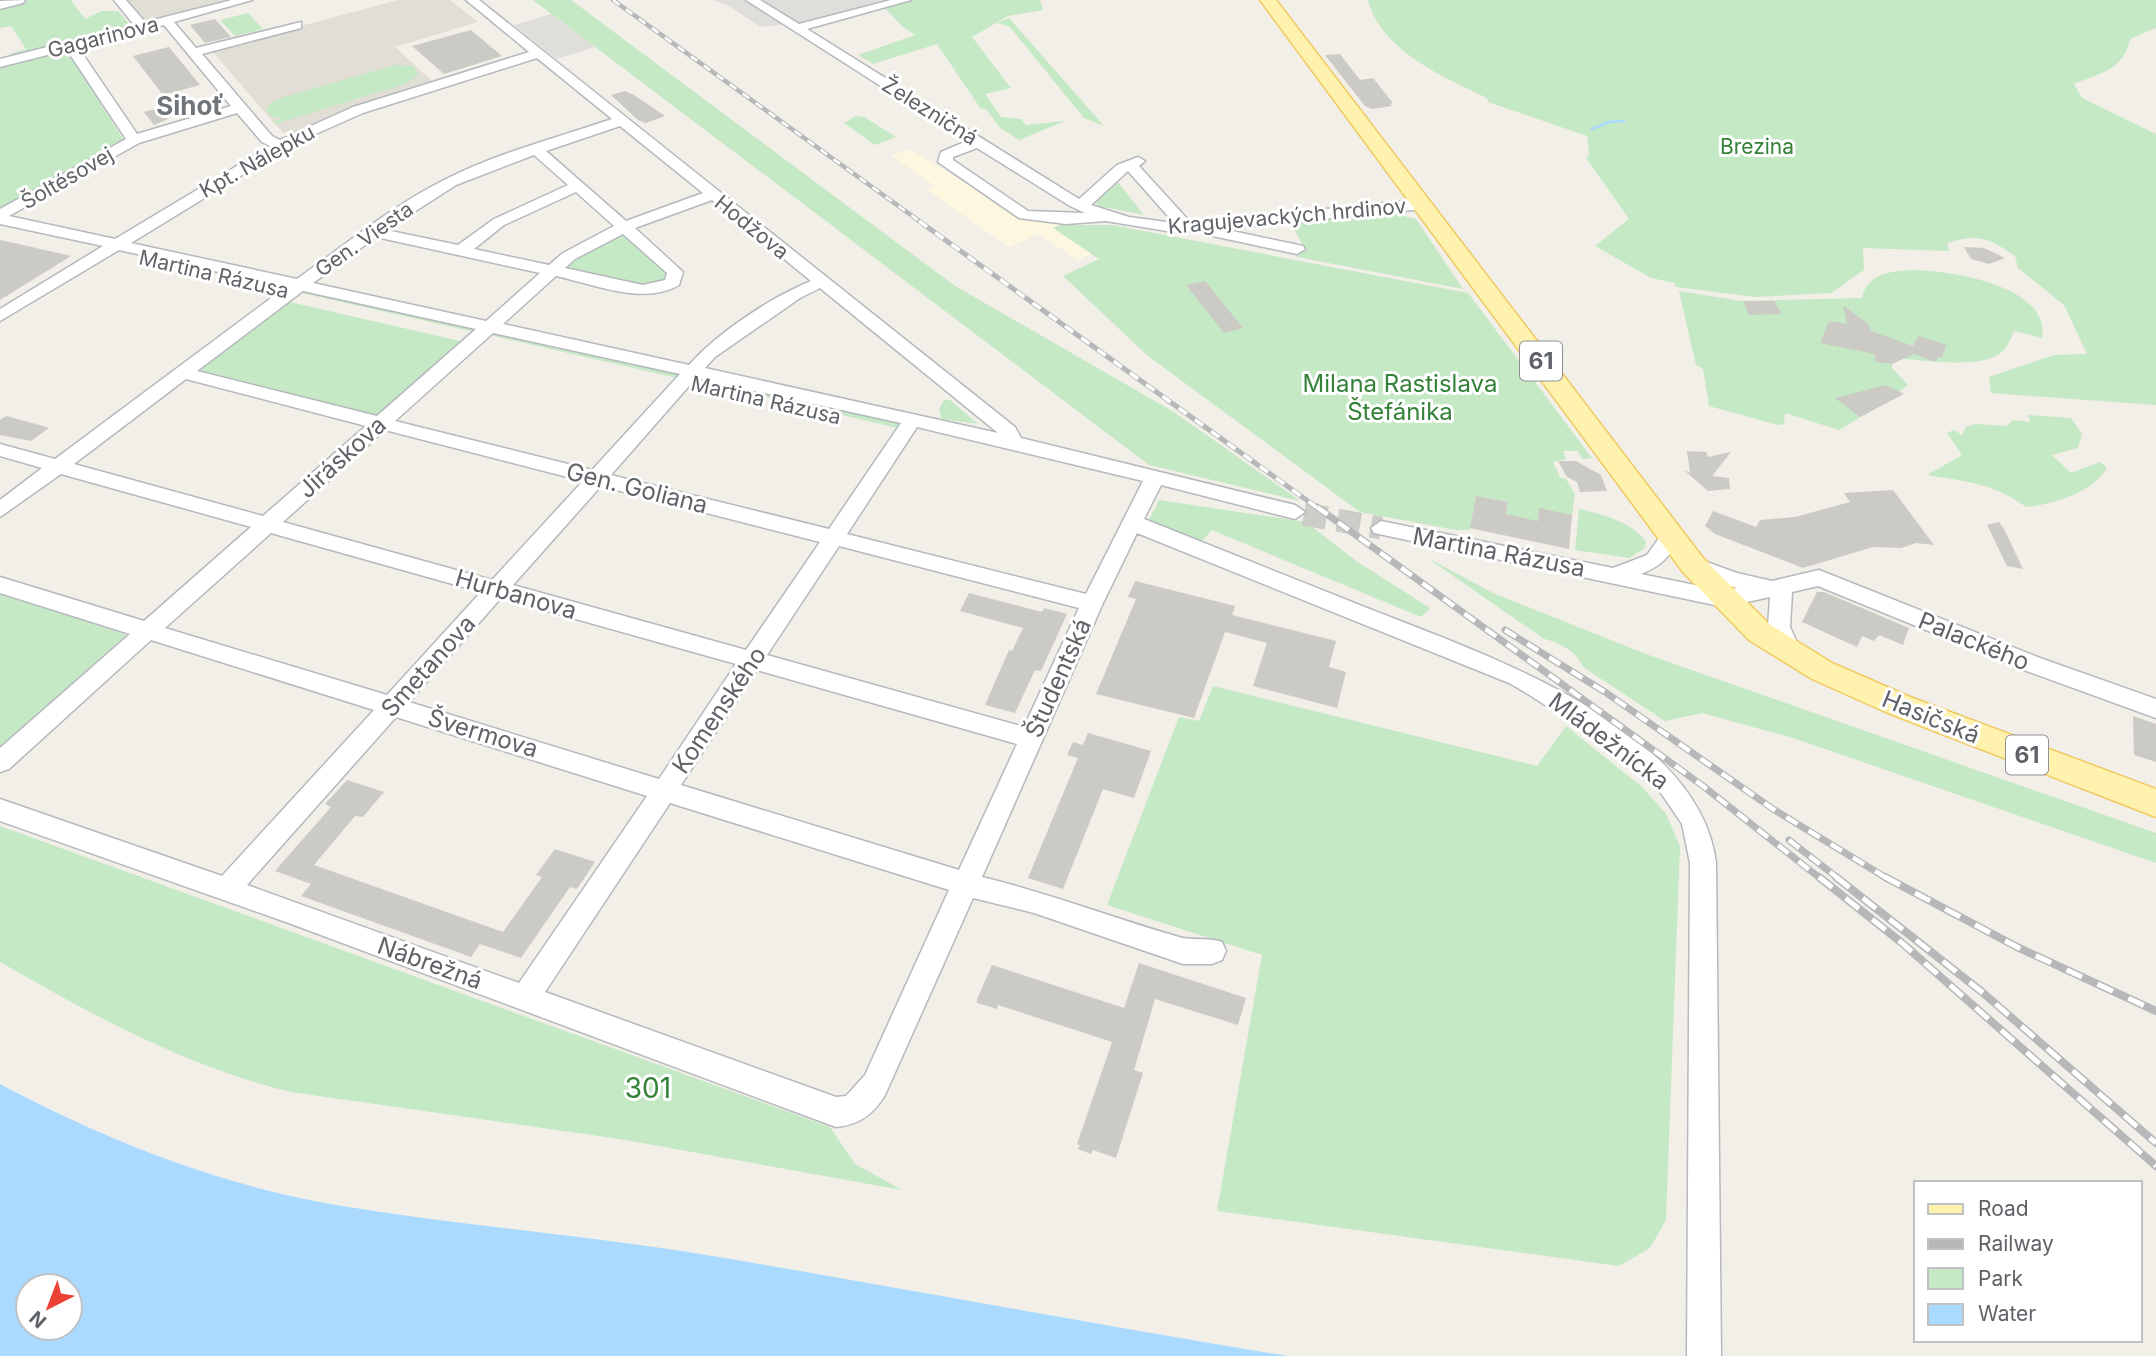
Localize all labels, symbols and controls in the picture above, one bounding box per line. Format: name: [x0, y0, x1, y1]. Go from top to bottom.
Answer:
street label: Gagarinova: [45, 11, 161, 63]
street label: Železničná: [878, 71, 983, 150]
district label: Sihoť: [156, 90, 224, 121]
street label: Kpt. Nálepku: [195, 119, 319, 203]
park label: Brezina: [1720, 134, 1794, 159]
street label: Šoltésovej: [16, 142, 118, 214]
street label: Hodžova: [710, 190, 794, 264]
street label: Kragujevackých hrdinov: [1167, 193, 1407, 239]
street label: Gen. Viesta: [310, 196, 418, 282]
street label: Martina Rázusa: [137, 245, 291, 303]
road number: 61: [1520, 342, 1562, 380]
park label: Milana Rastislava Štefánika: [1303, 369, 1497, 426]
street label: Martina Rázusa: [689, 371, 843, 429]
street label: Jiráskova: [292, 410, 392, 504]
street label: Gen. Goliana: [563, 456, 711, 520]
street label: Martina Rázusa: [1410, 521, 1588, 583]
street label: Hurbanova: [452, 563, 580, 625]
street label: Palackého: [1914, 606, 2034, 676]
street label: Smetanova: [375, 609, 481, 723]
street label: Študentská: [1018, 614, 1097, 742]
street label: Komenského: [666, 641, 772, 779]
street label: Hasičská: [1878, 684, 1984, 750]
street label: Mládežnícka: [1543, 686, 1675, 796]
street label: Švermova: [424, 702, 542, 763]
road number: 61: [2006, 736, 2048, 775]
street label: Nábrežná: [374, 931, 486, 995]
park label: 301: [625, 1071, 671, 1105]
legend: [1914, 1181, 2142, 1342]
text: Road: [1978, 1196, 2029, 1221]
text: Railway: [1978, 1231, 2054, 1256]
text: Park: [1978, 1266, 2023, 1291]
north arrow: [14, 1272, 84, 1342]
text: Water: [1978, 1301, 2036, 1326]
text: N: [25, 1306, 51, 1333]

